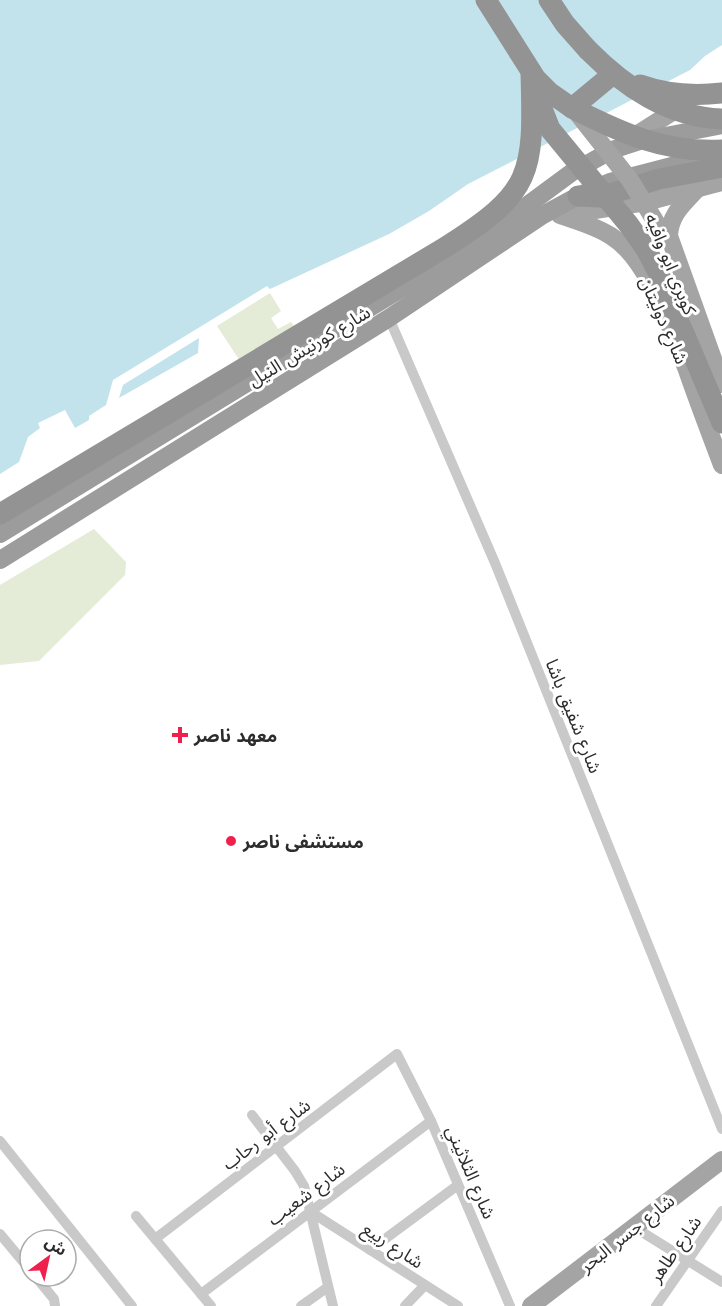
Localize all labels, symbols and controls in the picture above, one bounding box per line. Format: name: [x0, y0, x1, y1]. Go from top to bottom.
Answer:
street label: كوبري ابو وافيه: [638, 210, 701, 319]
street label: شارع دوليتان: [632, 273, 693, 369]
street label: شارع كورنيش النيل: [244, 301, 376, 394]
street label: شارع شفيق باشا: [538, 656, 606, 778]
place label: معهد ناصر: [193, 725, 277, 747]
marker: معهد ناصر: [171, 726, 189, 744]
place label: مستشفى ناصر: [242, 831, 364, 853]
marker: مستشفى ناصر: [224, 834, 238, 848]
street label: شارع أبو رحاب: [218, 1094, 316, 1177]
street label: شارع الثلاثيني: [438, 1122, 500, 1223]
street label: شارع شعيب: [263, 1158, 351, 1233]
street label: شارع جسر البحر: [575, 1190, 681, 1280]
street label: شارع طاهر: [644, 1212, 709, 1289]
street label: شارع ربيع: [356, 1218, 427, 1276]
north arrow: [18, 1228, 78, 1288]
text: ش: [42, 1232, 70, 1260]

